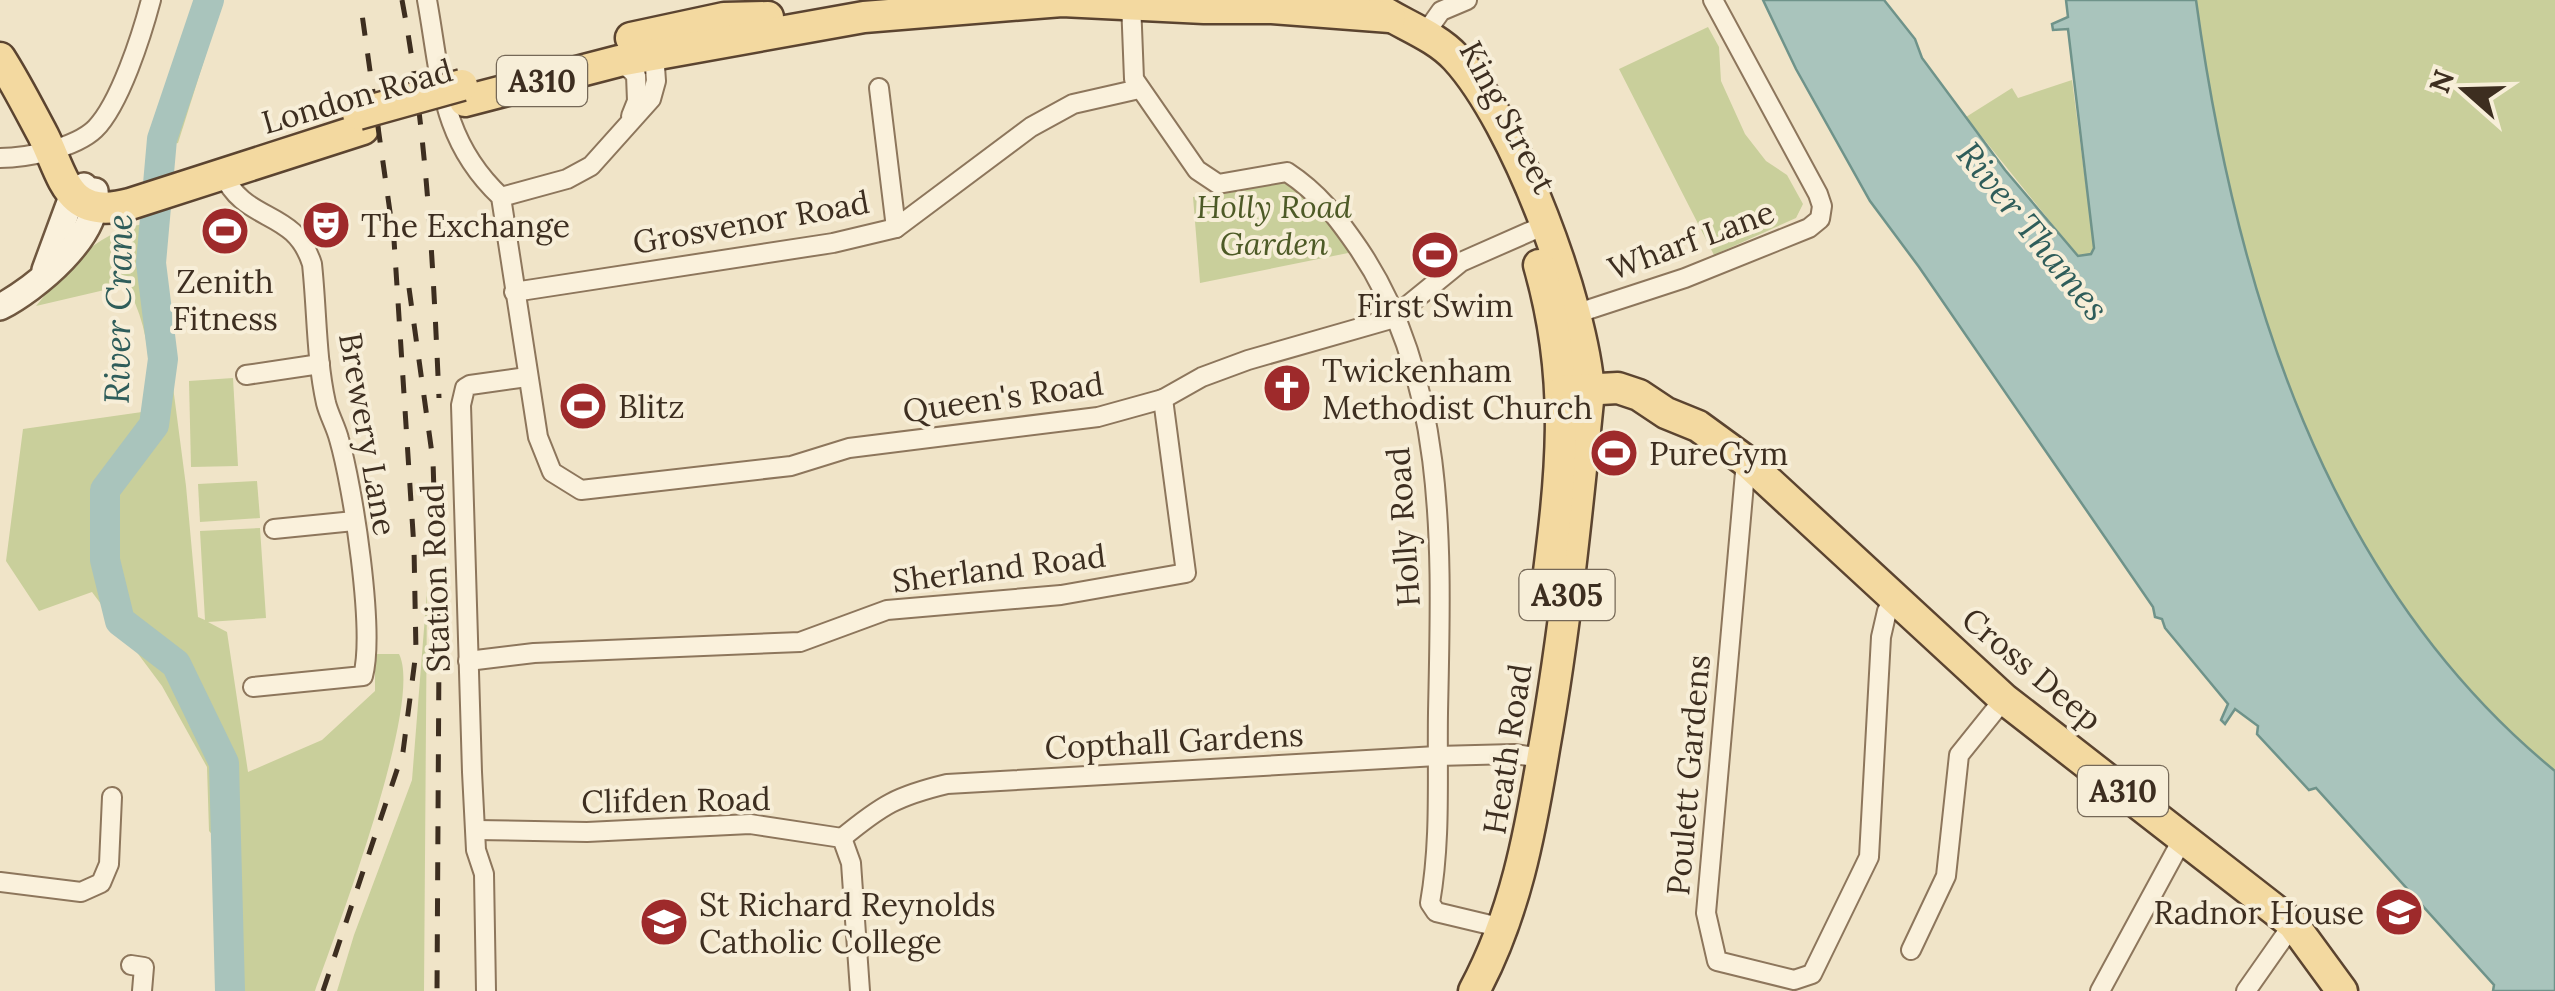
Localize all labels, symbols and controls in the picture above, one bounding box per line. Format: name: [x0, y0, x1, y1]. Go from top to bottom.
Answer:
street label: King Street: [1451, 34, 1566, 201]
north arrow: [2415, 40, 2515, 140]
street label: London Road: [257, 49, 457, 143]
road number: A310: [497, 56, 587, 106]
text: N: [2421, 65, 2462, 98]
water label: River Thames: [1947, 132, 2119, 330]
street label: Grosvenor Road: [629, 181, 873, 263]
park label: Holly Road Garden: [1196, 186, 1352, 264]
street label: Wharf Lane: [1602, 191, 1780, 289]
theatre icon: The Exchange: [300, 199, 352, 251]
sports icon: Zenith Fitness: [199, 205, 251, 257]
place label: The Exchange: [361, 205, 570, 246]
water label: River Crane: [94, 214, 142, 404]
sports icon: First Swim: [1409, 229, 1461, 281]
place label: Zenith Fitness: [172, 261, 278, 339]
place label: First Swim: [1356, 285, 1514, 326]
street label: Brewery Lane: [330, 329, 406, 539]
place label: Twickenham Methodist Church: [1322, 350, 1593, 428]
church icon: Twickenham Methodist Church: [1261, 362, 1313, 414]
street label: Queen's Road: [900, 363, 1106, 431]
sports icon: Blitz: [557, 380, 609, 432]
place label: Blitz: [618, 386, 685, 427]
sports icon: PureGym: [1588, 427, 1640, 479]
place label: PureGym: [1649, 433, 1788, 474]
street label: Holly Road: [1377, 446, 1429, 608]
street label: Station Road: [411, 483, 459, 673]
street label: Sherland Road: [890, 535, 1108, 601]
road number: A305: [1520, 570, 1614, 620]
street label: Cross Deep: [1954, 599, 2110, 739]
street label: Poulett Gardens: [1657, 653, 1719, 897]
street label: Heath Road: [1473, 661, 1541, 837]
street label: Copthall Gardens: [1043, 714, 1305, 768]
road number: A310: [2078, 766, 2168, 816]
street label: Clifden Road: [581, 778, 771, 822]
place label: St Richard Reynolds Catholic College: [699, 884, 996, 962]
school or university icon: Radnor House: [2373, 886, 2425, 938]
place label: Radnor House: [2154, 892, 2364, 933]
school or university icon: St Richard Reynolds Catholic College: [638, 896, 690, 948]

